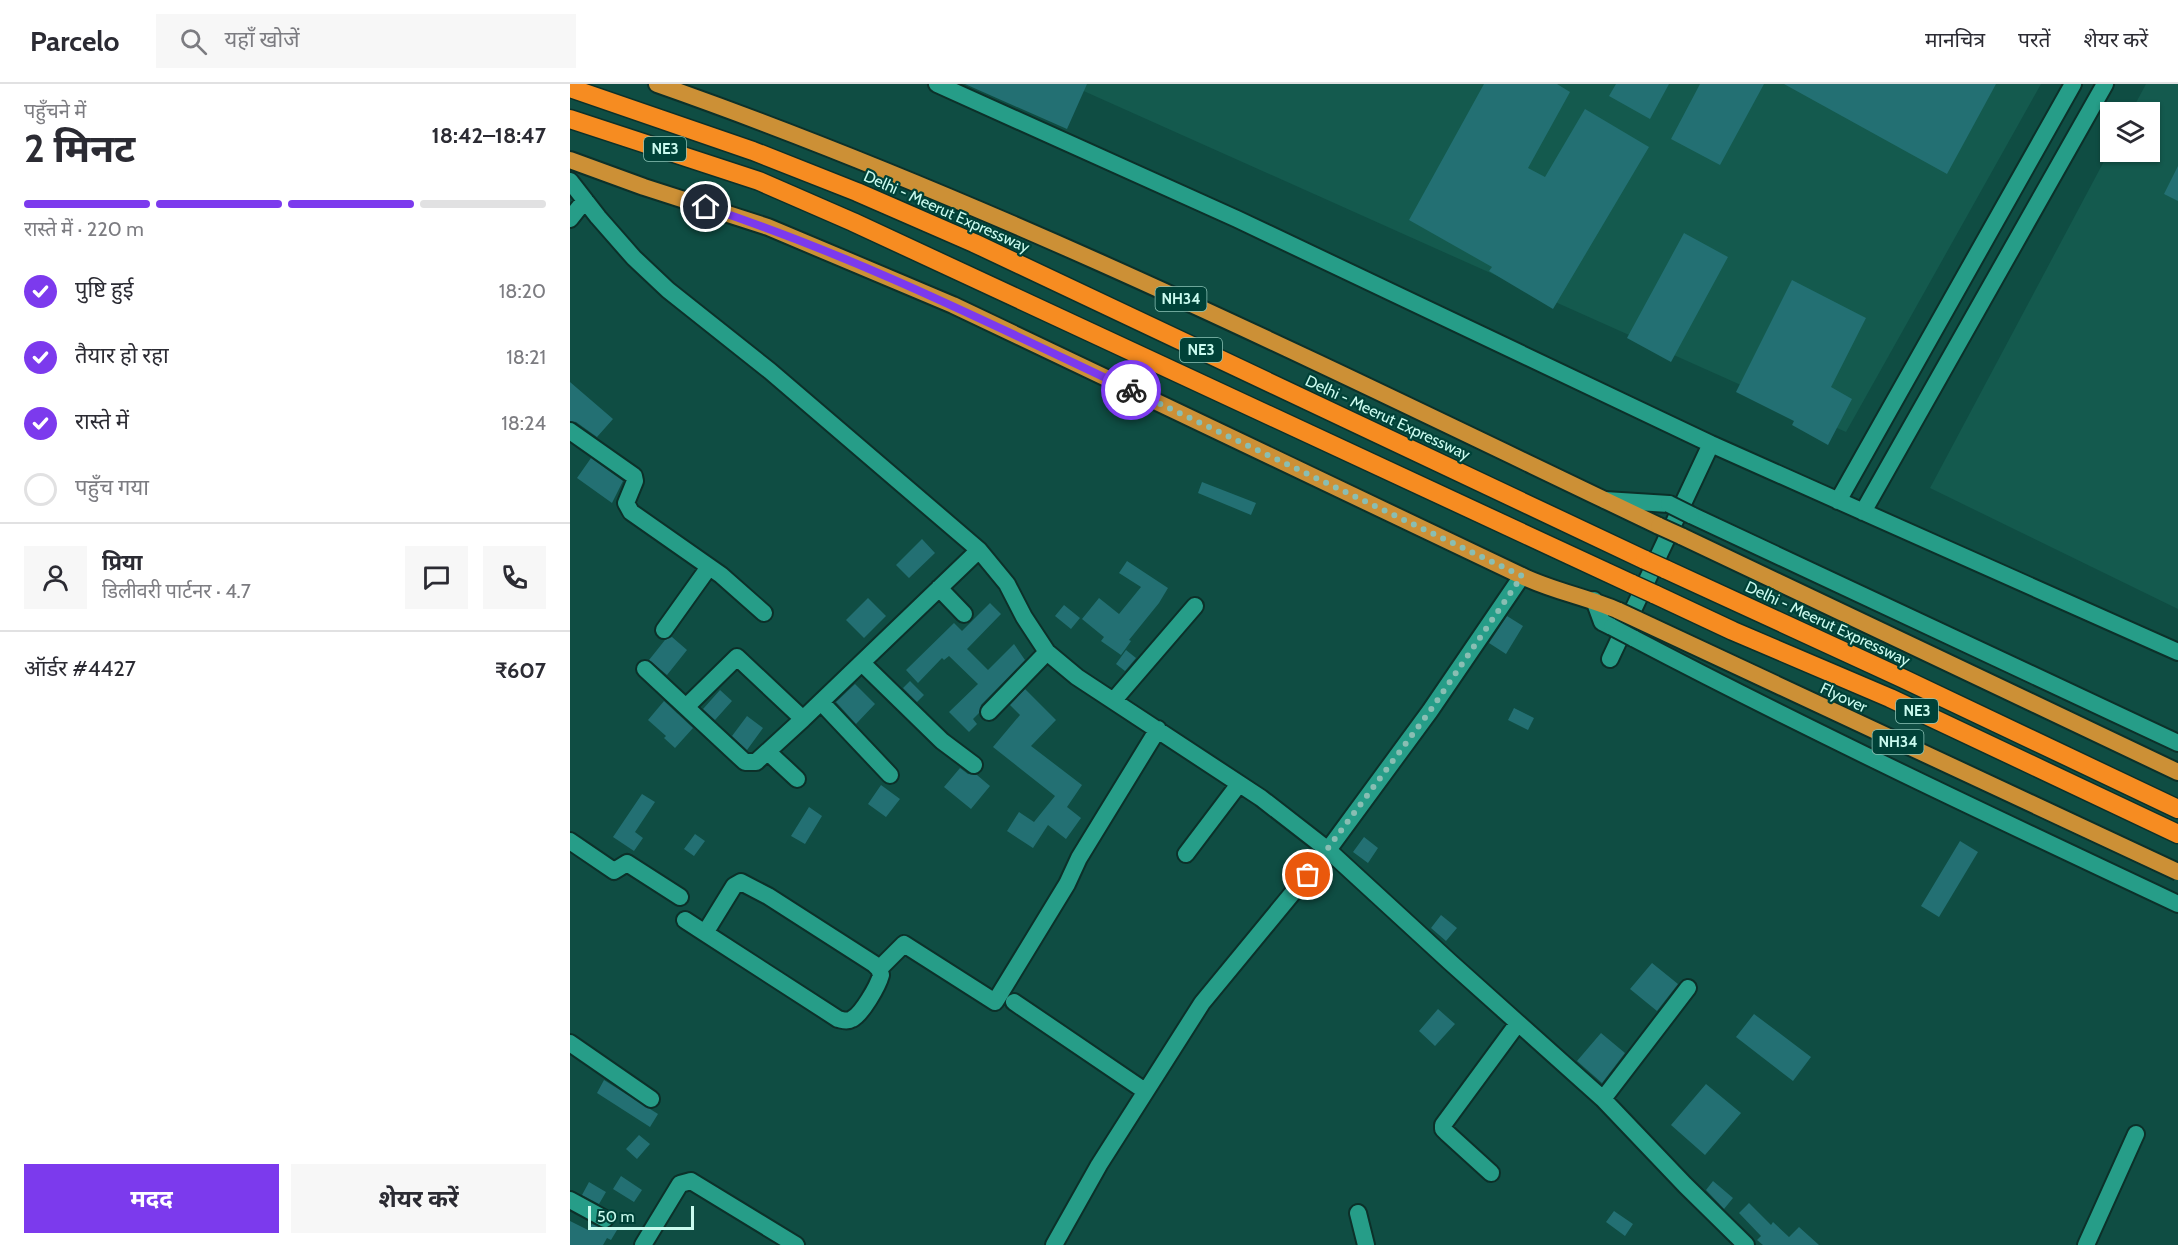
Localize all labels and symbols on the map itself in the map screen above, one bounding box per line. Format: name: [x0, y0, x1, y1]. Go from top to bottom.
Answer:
road number: NE3: [644, 137, 686, 161]
street label: Delhi - Meerut Expressway: [861, 166, 1033, 257]
pin: [680, 181, 731, 232]
road number: NH34: [1156, 287, 1206, 311]
road number: NE3: [1180, 338, 1222, 362]
courier: [1101, 360, 1161, 420]
street label: Delhi - Meerut Expressway: [1302, 371, 1473, 464]
street label: Delhi - Meerut Expressway: [1742, 577, 1913, 670]
street label: Flyover: [1817, 678, 1871, 717]
road number: NE3: [1896, 699, 1938, 723]
road number: NH34: [1872, 730, 1924, 754]
pin: [1282, 849, 1333, 900]
scale bar: [588, 1203, 694, 1230]

